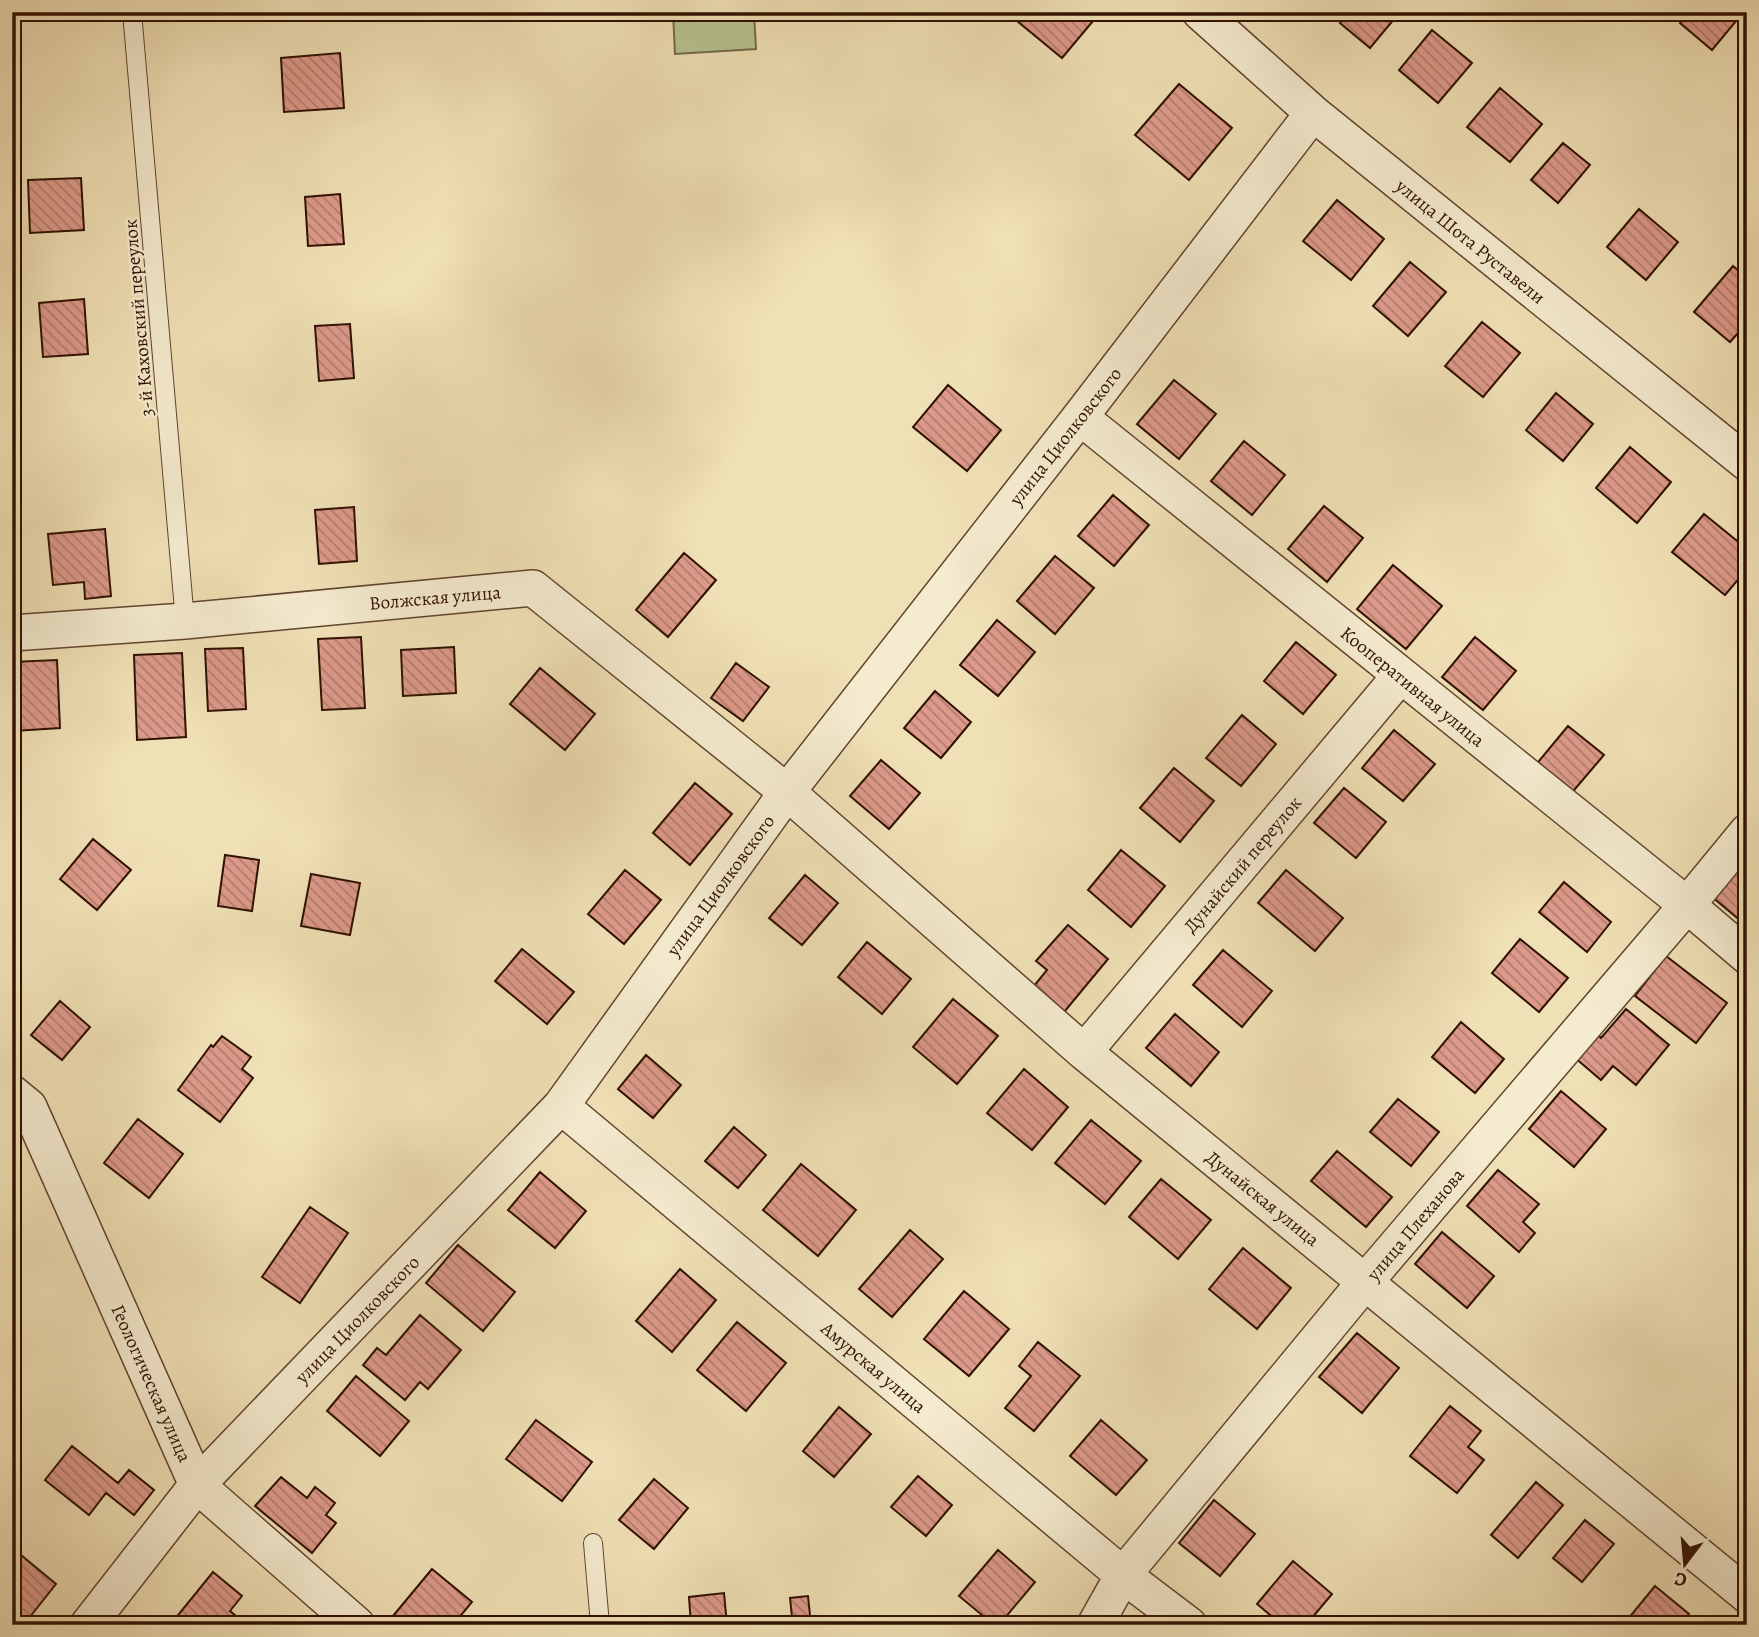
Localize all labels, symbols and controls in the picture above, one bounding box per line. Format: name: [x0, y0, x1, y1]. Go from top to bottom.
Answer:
street label: улица Шота Руставели: [1389, 173, 1551, 310]
street label: 3-й Каховский переулок: [117, 218, 161, 418]
street label: улица Циолковского: [1003, 362, 1128, 512]
street label: Волжская улица: [368, 579, 502, 617]
street label: Кооперативная улица: [1335, 620, 1490, 753]
street label: Дунайский переулок: [1178, 791, 1308, 939]
street label: улица Циолковского: [660, 810, 781, 962]
street label: Дунайская улица: [1200, 1145, 1325, 1253]
street label: улица Плеханова: [1360, 1163, 1471, 1287]
street label: улица Циолковского: [289, 1250, 426, 1390]
street label: Геологическая улица: [105, 1300, 198, 1467]
street label: Амурская улица: [814, 1315, 932, 1420]
north arrow: [1650, 1528, 1720, 1598]
text: С: [1671, 1565, 1690, 1593]

